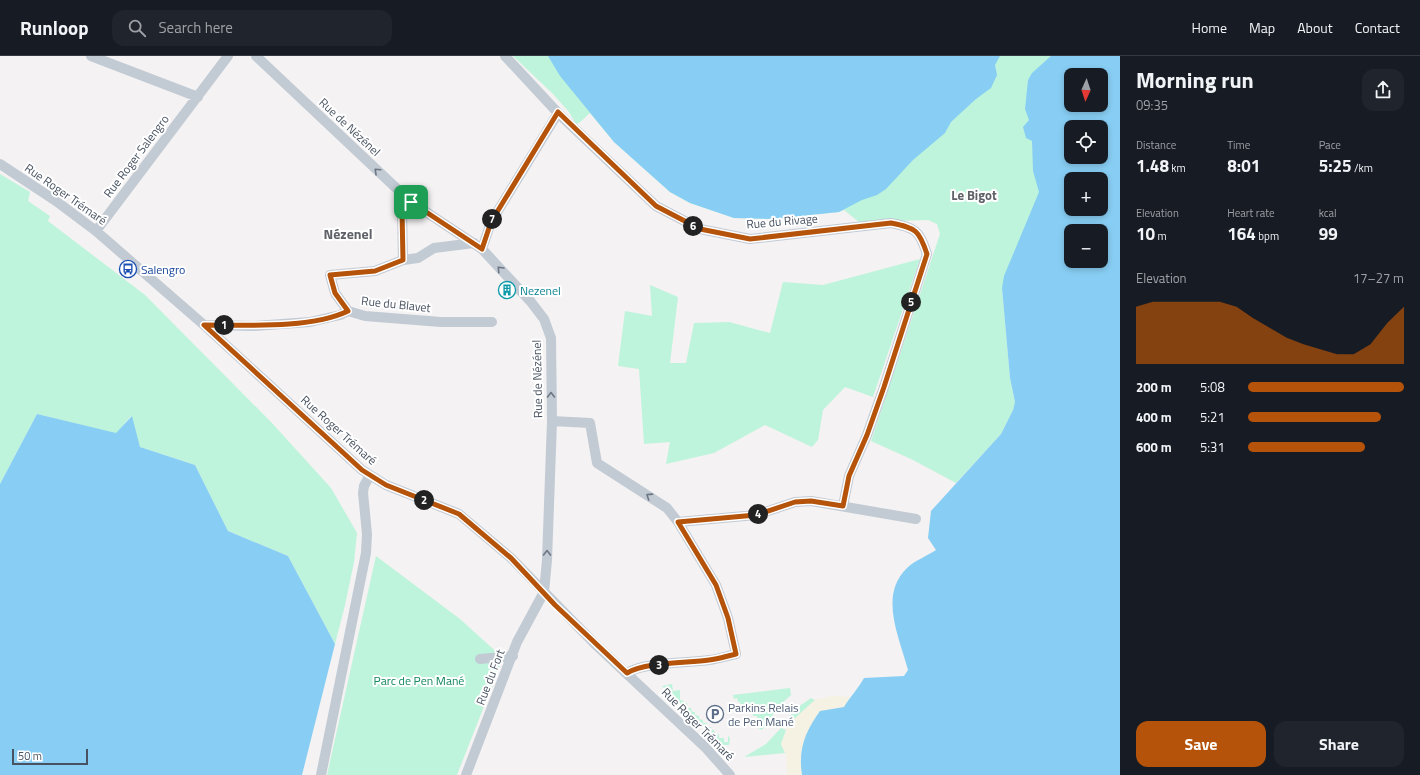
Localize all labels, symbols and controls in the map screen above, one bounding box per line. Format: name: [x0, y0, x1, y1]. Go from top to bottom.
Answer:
search box: [112, 10, 392, 46]
text: Runloop: [20, 13, 88, 42]
text: Search here: [158, 16, 233, 39]
icon: search: [126, 17, 148, 39]
text: Home: [1192, 17, 1227, 38]
text: Map: [1249, 17, 1275, 38]
text: About: [1297, 17, 1333, 38]
text: Contact: [1355, 17, 1400, 38]
text: Morning run: [1136, 63, 1254, 97]
north arrow: [1064, 68, 1108, 112]
map controls: [1064, 68, 1108, 268]
button: share: [1362, 69, 1404, 111]
street label: Rue de Nézénel: [315, 93, 385, 161]
text: 09:35: [1136, 95, 1168, 115]
street label: Rue Roger Salengro: [99, 111, 173, 201]
button: locate: [1064, 120, 1108, 164]
text: Distance: [1136, 137, 1176, 153]
text: Time: [1227, 137, 1250, 153]
text: Pace: [1319, 137, 1341, 153]
text: 1.48: [1136, 153, 1169, 179]
text: 8:01: [1227, 153, 1260, 179]
text: 5:25: [1319, 153, 1352, 179]
street label: Rue Roger Trémaré: [21, 159, 111, 229]
text: km: [1169, 160, 1186, 176]
text: /km: [1352, 160, 1373, 176]
one-way arrow: [374, 168, 382, 175]
button: +: [1064, 172, 1108, 216]
pin: [394, 185, 428, 219]
district label: Le Bigot: [951, 185, 997, 205]
icon: arrive: [400, 191, 422, 213]
text: Elevation: [1136, 205, 1179, 221]
text: Heart rate: [1227, 205, 1275, 221]
text: kcal: [1319, 205, 1337, 221]
street label: Rue du Rivage: [745, 208, 819, 234]
pin: 7: [482, 209, 502, 229]
text: 7: [489, 211, 495, 227]
pin: 6: [683, 216, 703, 236]
text: 6: [690, 218, 696, 234]
text: 10: [1136, 221, 1155, 247]
text: 164: [1227, 221, 1256, 247]
text: 99: [1319, 221, 1338, 247]
district label: Nézenel: [324, 223, 372, 244]
button: −: [1064, 224, 1108, 268]
text: m: [1155, 228, 1167, 244]
text: bpm: [1256, 228, 1279, 244]
bus stop icon: Salengro: [118, 259, 138, 279]
place label: Salengro: [141, 260, 185, 279]
one-way arrow: [497, 266, 505, 274]
text: Elevation: [1136, 268, 1187, 288]
text: 17–27 m: [1353, 268, 1404, 288]
building icon: Nezenel: [497, 280, 517, 300]
place label: Nezenel: [520, 281, 561, 300]
street label: Rue du Blavet: [360, 291, 432, 317]
pin: 5: [901, 292, 921, 312]
text: 5: [908, 294, 914, 310]
pin: 1: [214, 315, 234, 335]
text: 1: [221, 317, 227, 333]
street label: Rue de Nézénel: [527, 340, 547, 418]
text: 200 m: [1136, 377, 1172, 397]
text: 5:08: [1200, 377, 1225, 397]
street label: Rue Roger Trémaré: [297, 391, 381, 469]
one-way arrow: [547, 392, 555, 398]
text: 400 m: [1136, 407, 1172, 427]
text: 5:21: [1200, 407, 1225, 427]
text: 600 m: [1136, 437, 1172, 457]
text: 5:31: [1200, 437, 1225, 457]
pin: 2: [414, 490, 434, 510]
text: 2: [421, 492, 427, 508]
one-way arrow: [646, 493, 653, 501]
pin: 4: [748, 504, 768, 524]
text: 4: [755, 506, 761, 522]
one-way arrow: [543, 550, 552, 556]
street label: Rue du Fort: [471, 646, 510, 708]
pin: 3: [649, 655, 669, 675]
text: 3: [656, 657, 662, 673]
park label: Parc de Pen Mané: [374, 671, 464, 690]
street label: Rue Roger Trémaré: [657, 683, 739, 765]
place label: Parkins Relais de Pen Mané: [728, 698, 799, 731]
parking icon: Parkins Relais de Pen Mané: [705, 704, 725, 724]
button: Save: [1136, 721, 1266, 767]
button: Share: [1274, 721, 1404, 767]
scale bar: [12, 747, 88, 766]
text: 50 m: [18, 748, 42, 764]

